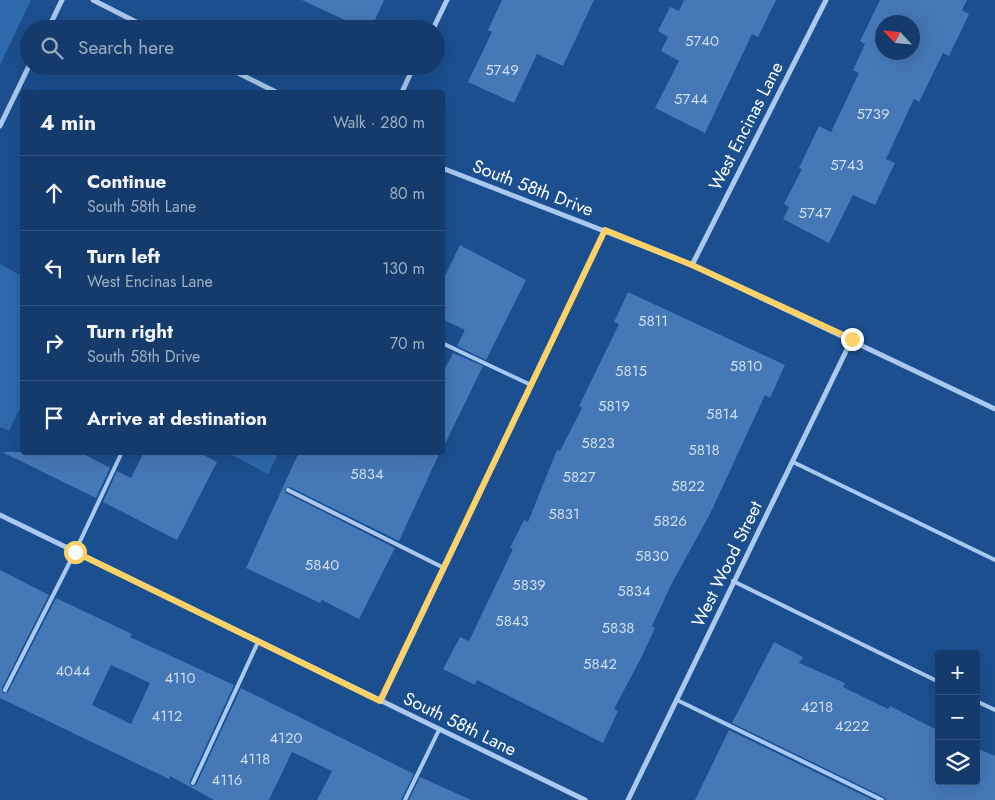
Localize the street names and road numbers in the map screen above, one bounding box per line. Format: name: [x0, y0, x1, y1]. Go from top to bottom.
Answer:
street label: West Encinas Lane: [702, 57, 790, 195]
street label: South 58th Drive: [469, 153, 597, 223]
street label: West Wood Street: [685, 496, 769, 631]
street label: South 58th Lane: [399, 685, 521, 763]

